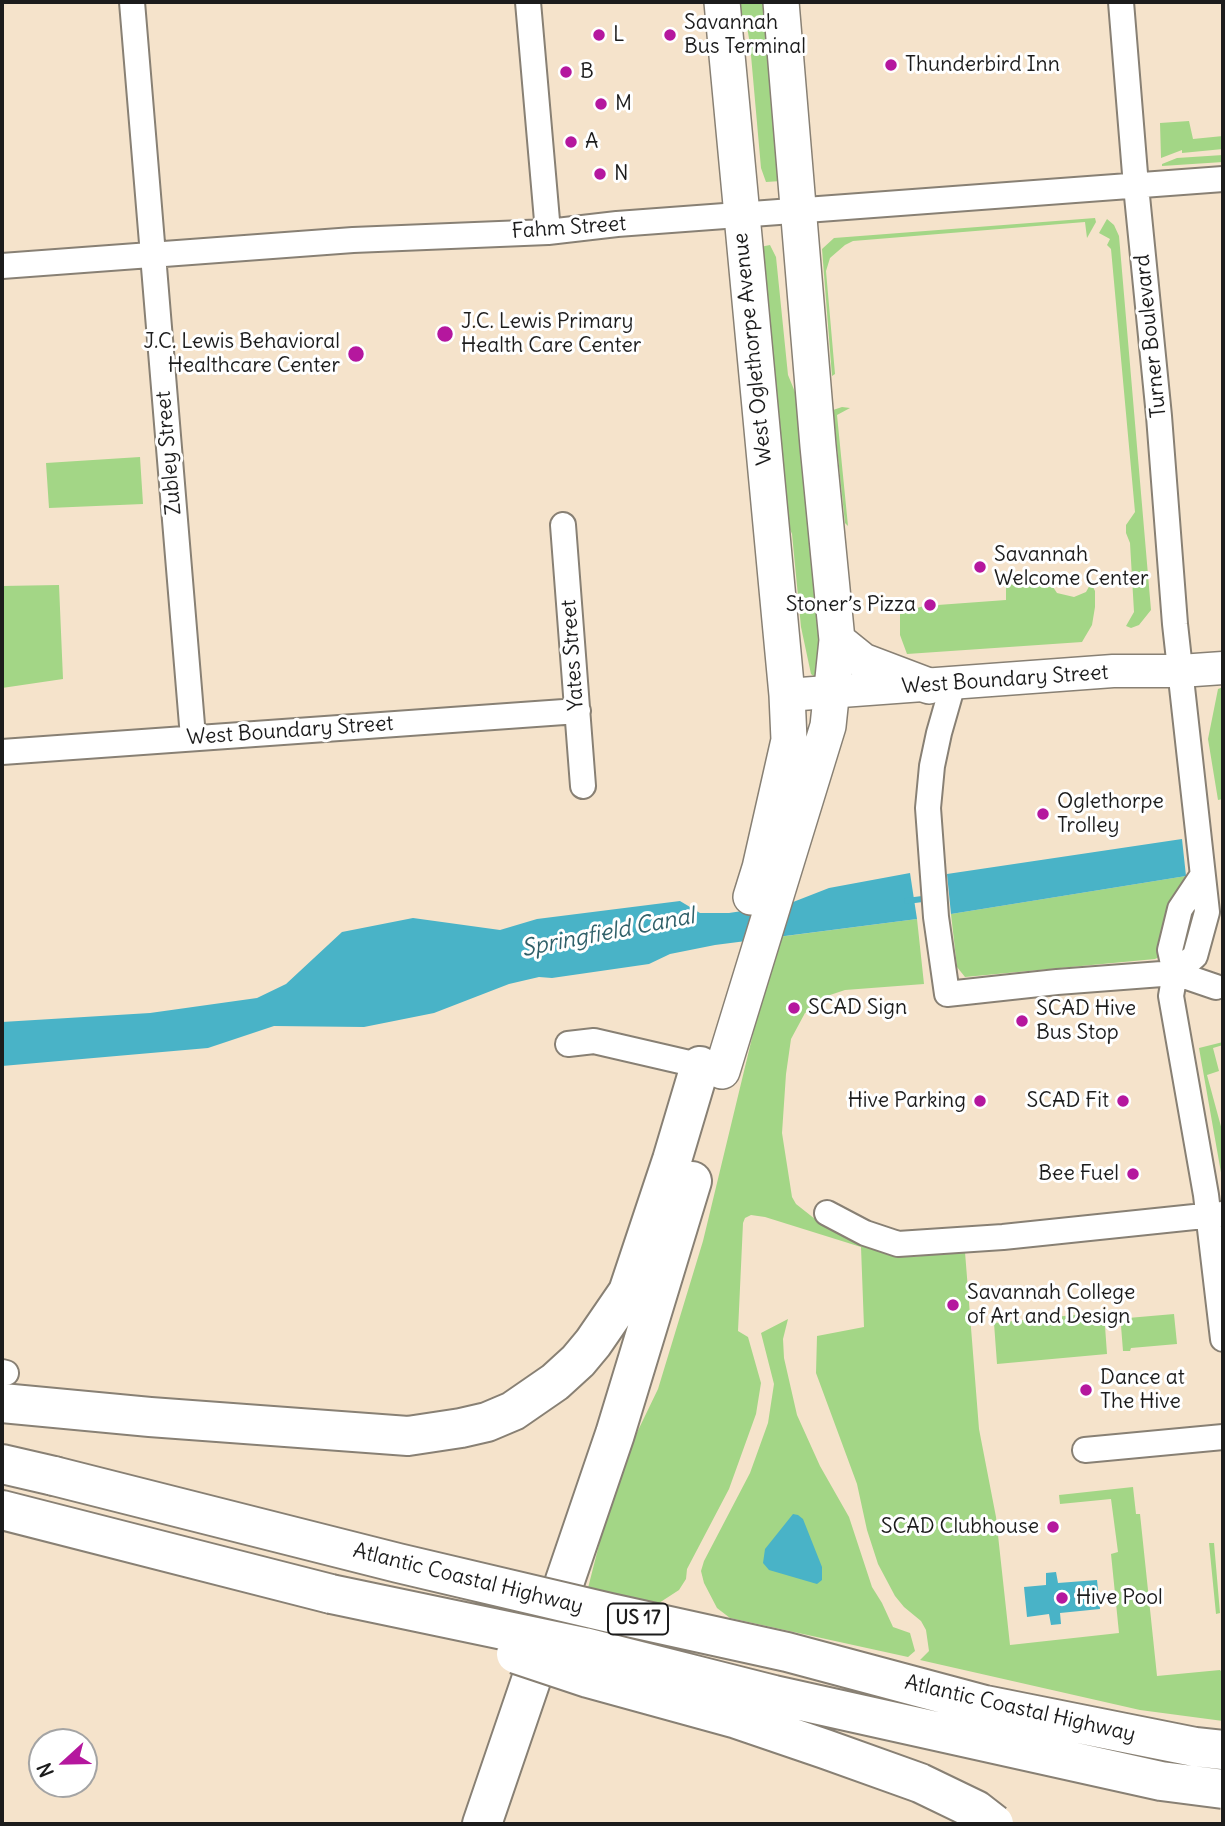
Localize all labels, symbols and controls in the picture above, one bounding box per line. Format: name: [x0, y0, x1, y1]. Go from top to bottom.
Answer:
place label: Savannah Bus Terminal: [684, 10, 806, 60]
place label: L: [613, 22, 624, 48]
marker: L: [591, 27, 607, 43]
marker: Savannah Bus Terminal: [662, 27, 678, 43]
place label: Thunderbird Inn: [905, 52, 1060, 78]
marker: Thunderbird Inn: [883, 57, 899, 73]
place label: B: [580, 59, 594, 85]
marker: B: [558, 64, 574, 80]
place label: M: [615, 91, 632, 117]
marker: M: [593, 96, 609, 112]
place label: A: [585, 129, 598, 155]
marker: A: [563, 134, 579, 150]
place label: N: [614, 161, 629, 187]
marker: N: [592, 166, 608, 182]
street label: Fahm Street: [511, 211, 627, 245]
street label: West Oglethorpe Avenue: [728, 232, 778, 466]
street label: Turner Boulevard: [1130, 253, 1172, 419]
place label: J.C. Lewis Primary Health Care Center: [461, 309, 641, 359]
marker: J.C. Lewis Primary Health Care Center: [435, 324, 455, 344]
place label: J.C. Lewis Behavioral Healthcare Center: [143, 329, 340, 379]
marker: J.C. Lewis Behavioral Healthcare Center: [346, 344, 366, 364]
street label: Zubley Street: [151, 390, 187, 516]
place label: Savannah Welcome Center: [994, 542, 1149, 592]
marker: Savannah Welcome Center: [972, 559, 988, 575]
place label: Stoner’s Pizza: [786, 592, 916, 618]
marker: Stoner’s Pizza: [922, 597, 938, 613]
street label: Yates Street: [557, 599, 589, 711]
street label: West Boundary Street: [901, 660, 1109, 700]
street label: West Boundary Street: [186, 711, 394, 751]
place label: Oglethorpe Trolley: [1057, 789, 1164, 839]
marker: Oglethorpe Trolley: [1035, 806, 1051, 822]
water label: Springfield Canal: [519, 903, 697, 963]
place label: SCAD Sign: [808, 995, 907, 1021]
place label: SCAD Hive Bus Stop: [1036, 996, 1136, 1046]
marker: SCAD Sign: [786, 1000, 802, 1016]
marker: SCAD Hive Bus Stop: [1014, 1013, 1030, 1029]
place label: Hive Parking: [848, 1088, 966, 1114]
place label: SCAD Fit: [1026, 1088, 1109, 1114]
marker: Hive Parking: [972, 1093, 988, 1109]
marker: SCAD Fit: [1115, 1093, 1131, 1109]
place label: Bee Fuel: [1038, 1161, 1119, 1187]
marker: Bee Fuel: [1125, 1166, 1141, 1182]
place label: Savannah College of Art and Design: [967, 1280, 1135, 1330]
marker: Savannah College of Art and Design: [945, 1297, 961, 1313]
place label: Dance at The Hive: [1100, 1365, 1185, 1415]
marker: Dance at The Hive: [1078, 1382, 1094, 1398]
place label: SCAD Clubhouse: [881, 1514, 1039, 1540]
marker: SCAD Clubhouse: [1045, 1519, 1061, 1535]
street label: Atlantic Coastal Highway: [350, 1538, 586, 1620]
place label: Hive Pool: [1076, 1585, 1163, 1611]
marker: Hive Pool: [1054, 1590, 1070, 1606]
road number: US 17: [608, 1604, 668, 1634]
street label: Atlantic Coastal Highway: [902, 1670, 1138, 1748]
north arrow: [28, 1728, 98, 1798]
text: N: [32, 1760, 59, 1781]

